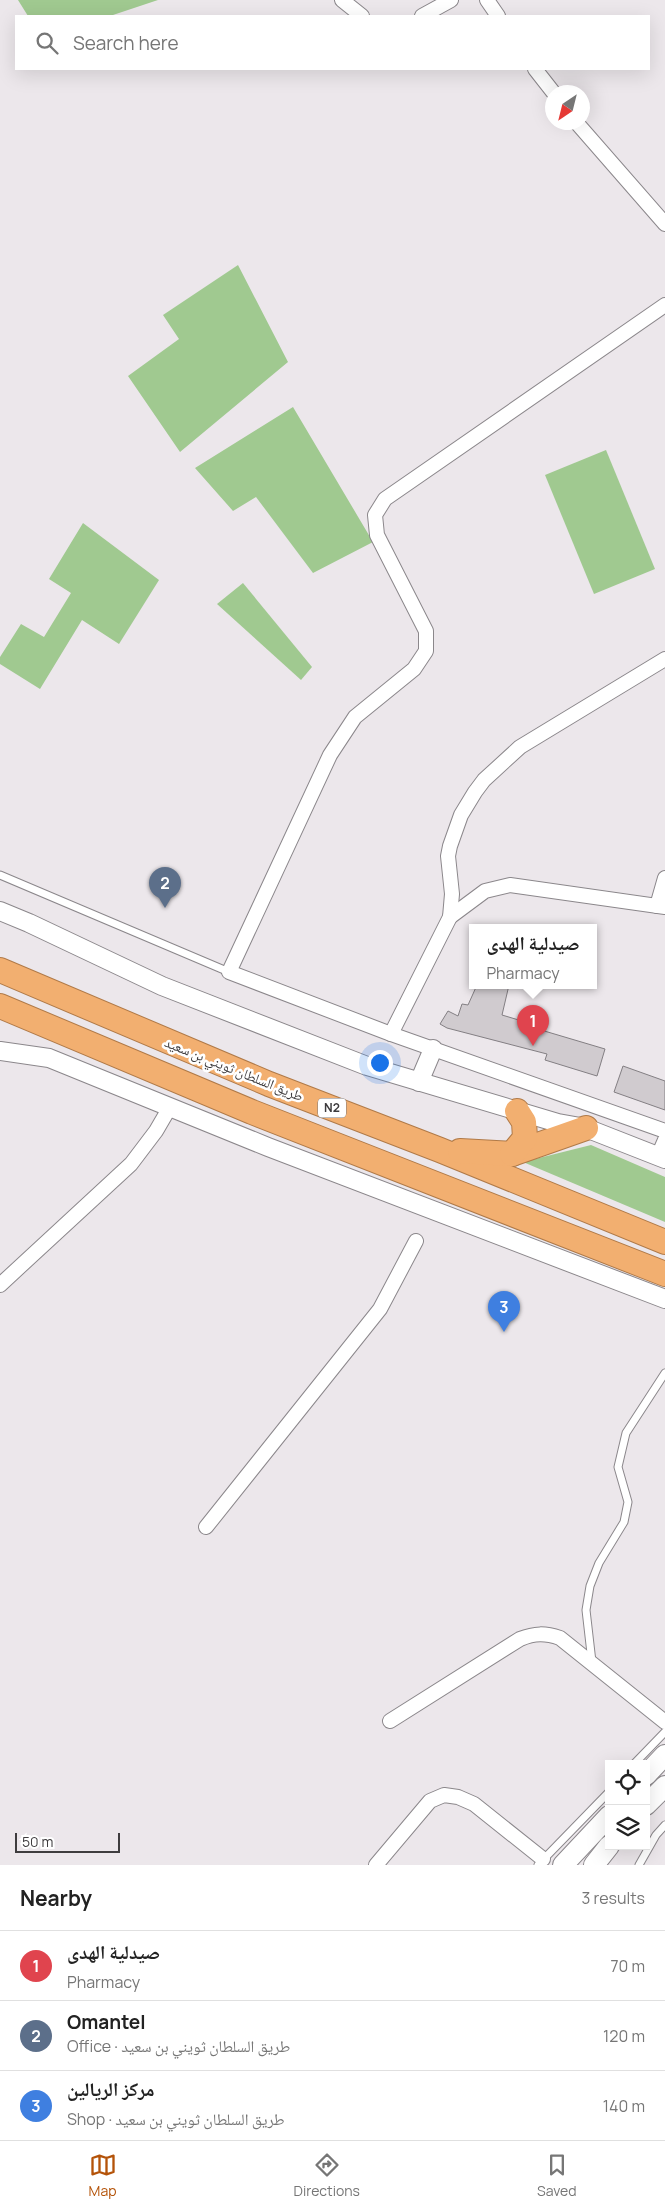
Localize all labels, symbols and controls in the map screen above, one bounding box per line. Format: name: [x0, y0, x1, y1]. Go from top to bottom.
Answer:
search box: [15, 15, 650, 70]
icon: search: [33, 29, 61, 57]
text: Search here: [73, 30, 179, 56]
north arrow: [545, 85, 590, 130]
pin: 2: [149, 867, 181, 908]
popup: [469, 924, 597, 989]
text: صيدلية الهدى: [486, 930, 580, 956]
text: Pharmacy: [486, 962, 560, 984]
pin: 1: [517, 1005, 549, 1046]
street label: طريق السلطان ثويني بن سعيد: [161, 1032, 306, 1107]
your location: [367, 1050, 393, 1076]
road number: N2: [318, 1098, 346, 1118]
pin: 3: [488, 1291, 520, 1332]
map controls: [605, 1760, 650, 1850]
button: locate: [605, 1760, 650, 1805]
button: layers: [605, 1805, 650, 1850]
scale bar: [15, 1830, 120, 1853]
text: 50 m: [22, 1832, 53, 1851]
text: Nearby: [20, 1884, 92, 1912]
text: 3 results: [582, 1887, 645, 1909]
text: صيدلية الهدى: [67, 1939, 160, 1965]
text: 1: [32, 1955, 40, 1977]
text: 70 m: [610, 1955, 645, 1977]
text: Pharmacy: [67, 1971, 140, 1993]
text: Omantel: [67, 2009, 146, 2035]
text: 2: [31, 2025, 41, 2047]
text: 120 m: [603, 2025, 645, 2047]
text: Office · طريق السلطان ثويني بن سعيد: [67, 2035, 290, 2057]
text: مركز الريالين: [67, 2076, 155, 2102]
text: 3: [31, 2095, 41, 2117]
text: 140 m: [603, 2095, 645, 2117]
text: Shop · طريق السلطان ثويني بن سعيد: [67, 2108, 285, 2130]
tab: Map: [89, 2151, 117, 2200]
tab: Directions: [294, 2151, 360, 2200]
tab: Saved: [537, 2151, 576, 2200]

